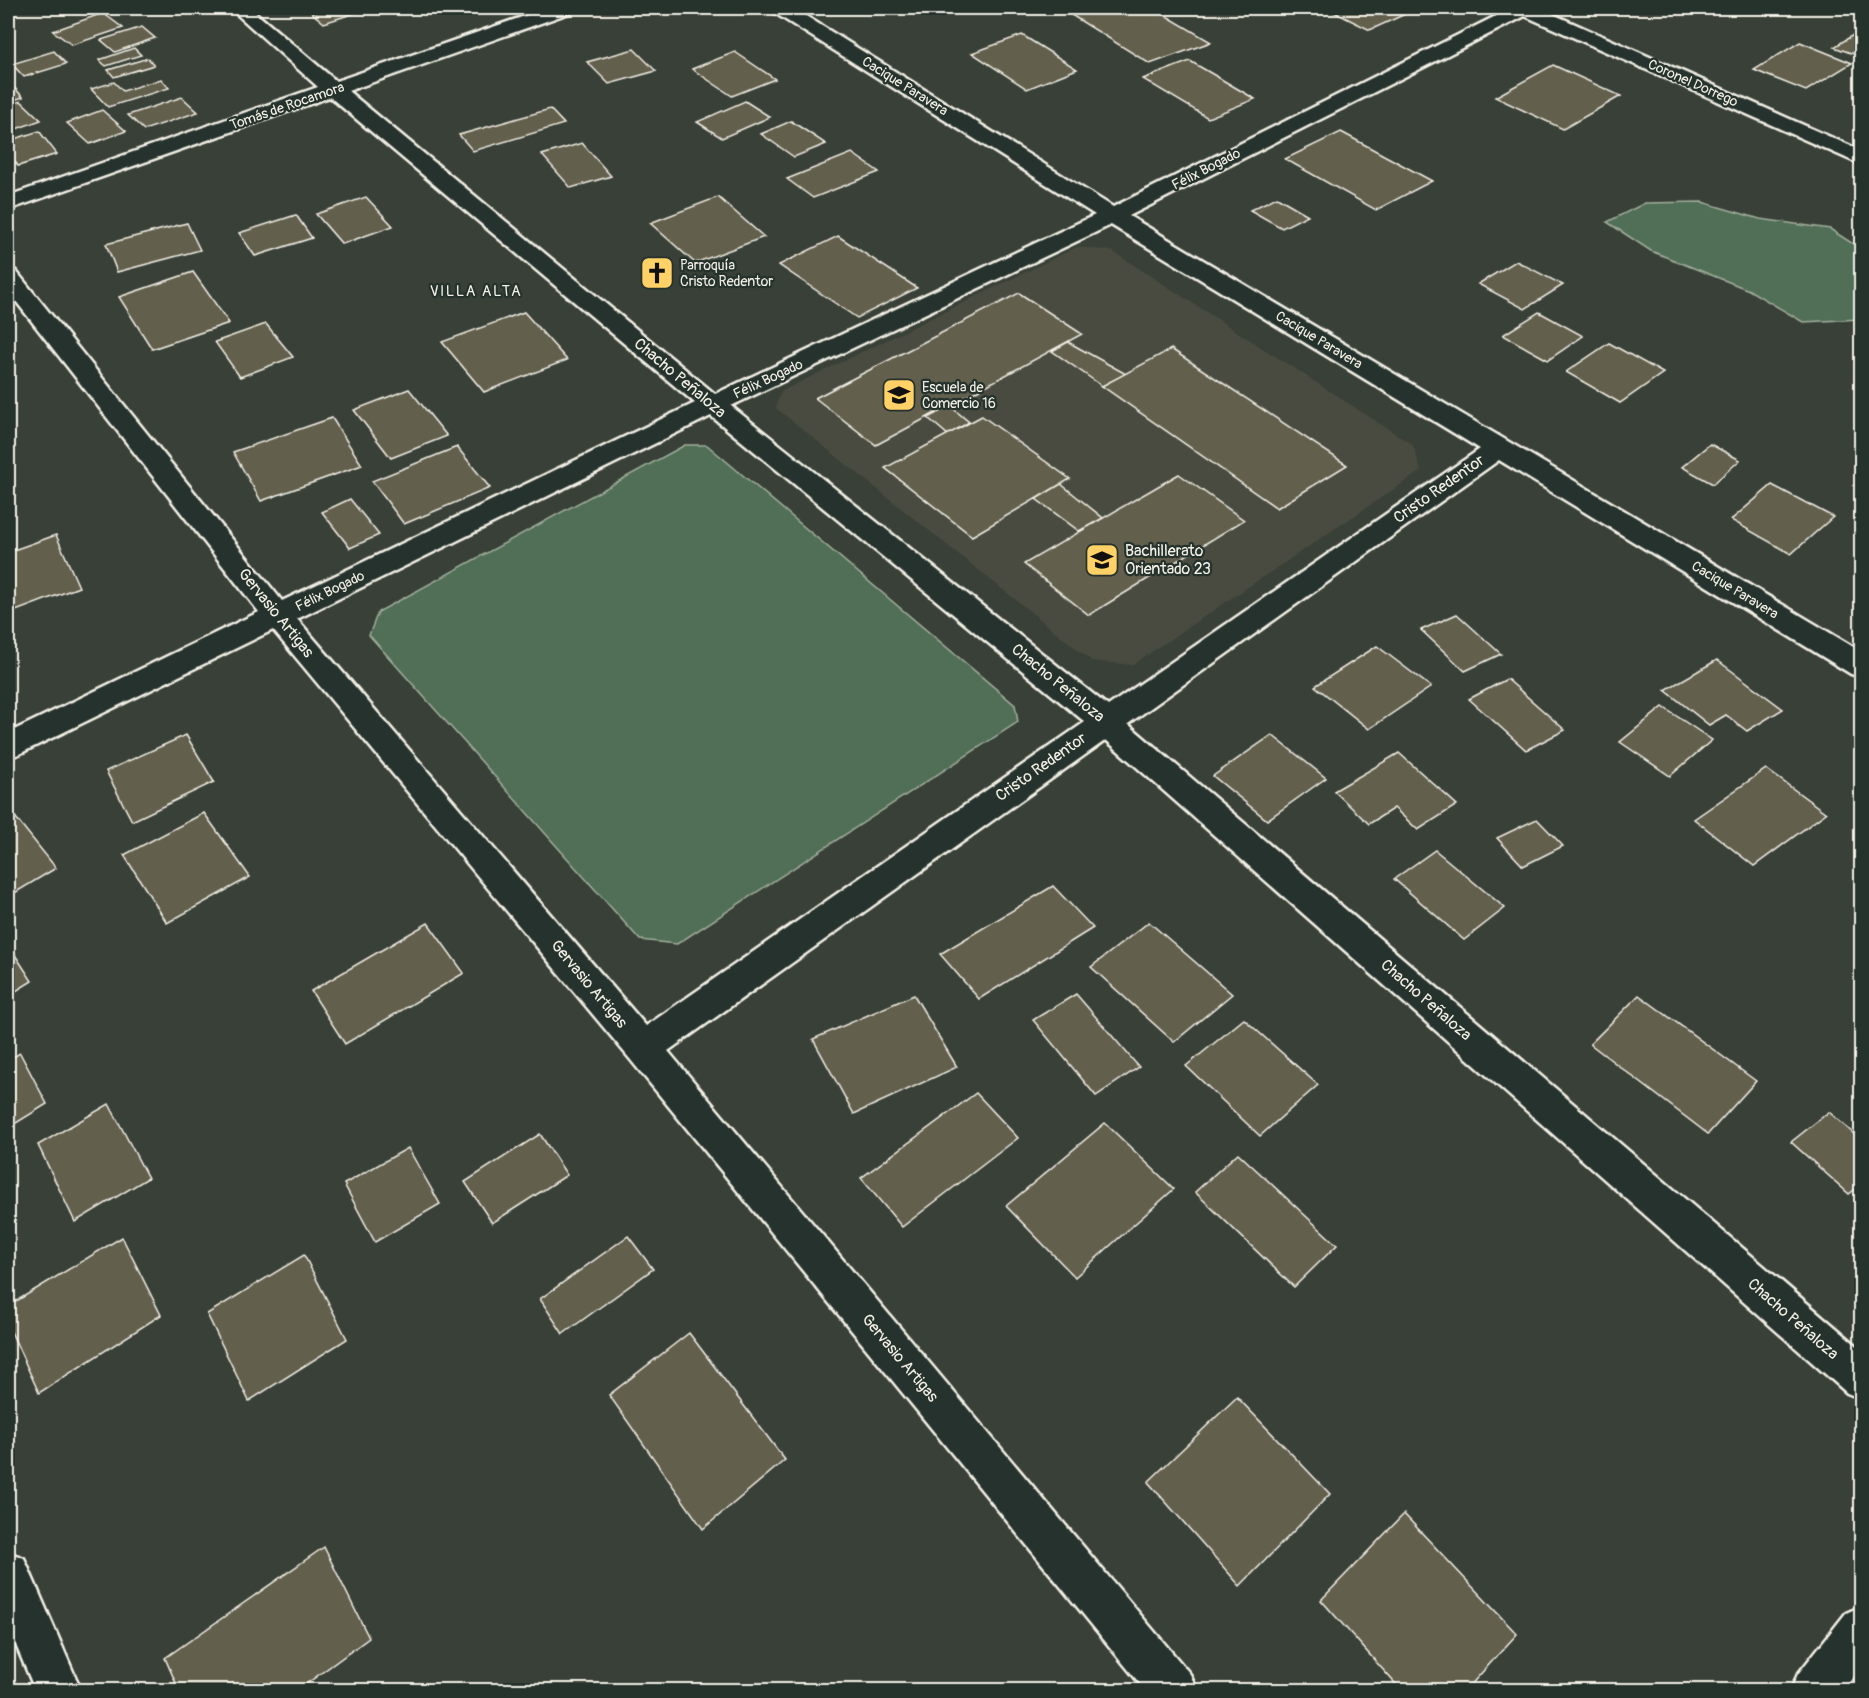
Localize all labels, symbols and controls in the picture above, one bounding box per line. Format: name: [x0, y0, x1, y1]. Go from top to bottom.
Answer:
street label: Cacique Paravera: [859, 53, 951, 119]
street label: Coronel Dorrego: [1645, 56, 1741, 111]
street label: Tomás de Rocamora: [227, 78, 347, 134]
street label: Félix Bogado: [1169, 144, 1244, 194]
church icon: Parroquía Cristo Redentor: [639, 255, 675, 291]
place label: Parroquía Cristo Redentor: [680, 257, 773, 290]
district label: VILLA ALTA: [430, 282, 522, 301]
street label: Cacique Paravera: [1273, 307, 1365, 373]
street label: Chacho Peñaloza: [630, 334, 730, 422]
street label: Félix Bogado: [730, 355, 806, 403]
school or university icon: Escuela de Comercio 16: [881, 377, 917, 413]
place label: Escuela de Comercio 16: [922, 379, 996, 412]
street label: Cristo Redentor: [1390, 450, 1489, 528]
place label: Bachillerato Orientado 23: [1125, 541, 1211, 579]
school or university icon: Bachillerato Orientado 23: [1084, 542, 1120, 578]
street label: Cacique Paravera: [1689, 557, 1781, 623]
street label: Gervasio Artigas: [234, 564, 318, 662]
street label: Félix Bogado: [293, 567, 368, 615]
street label: Chacho Peñaloza: [1007, 639, 1109, 727]
street label: Cristo Redentor: [992, 728, 1091, 806]
street label: Gervasio Artigas: [546, 936, 632, 1032]
street label: Chacho Peñaloza: [1376, 955, 1476, 1045]
street label: Chacho Peñaloza: [1743, 1274, 1843, 1364]
street label: Gervasio Artigas: [857, 1310, 943, 1406]

